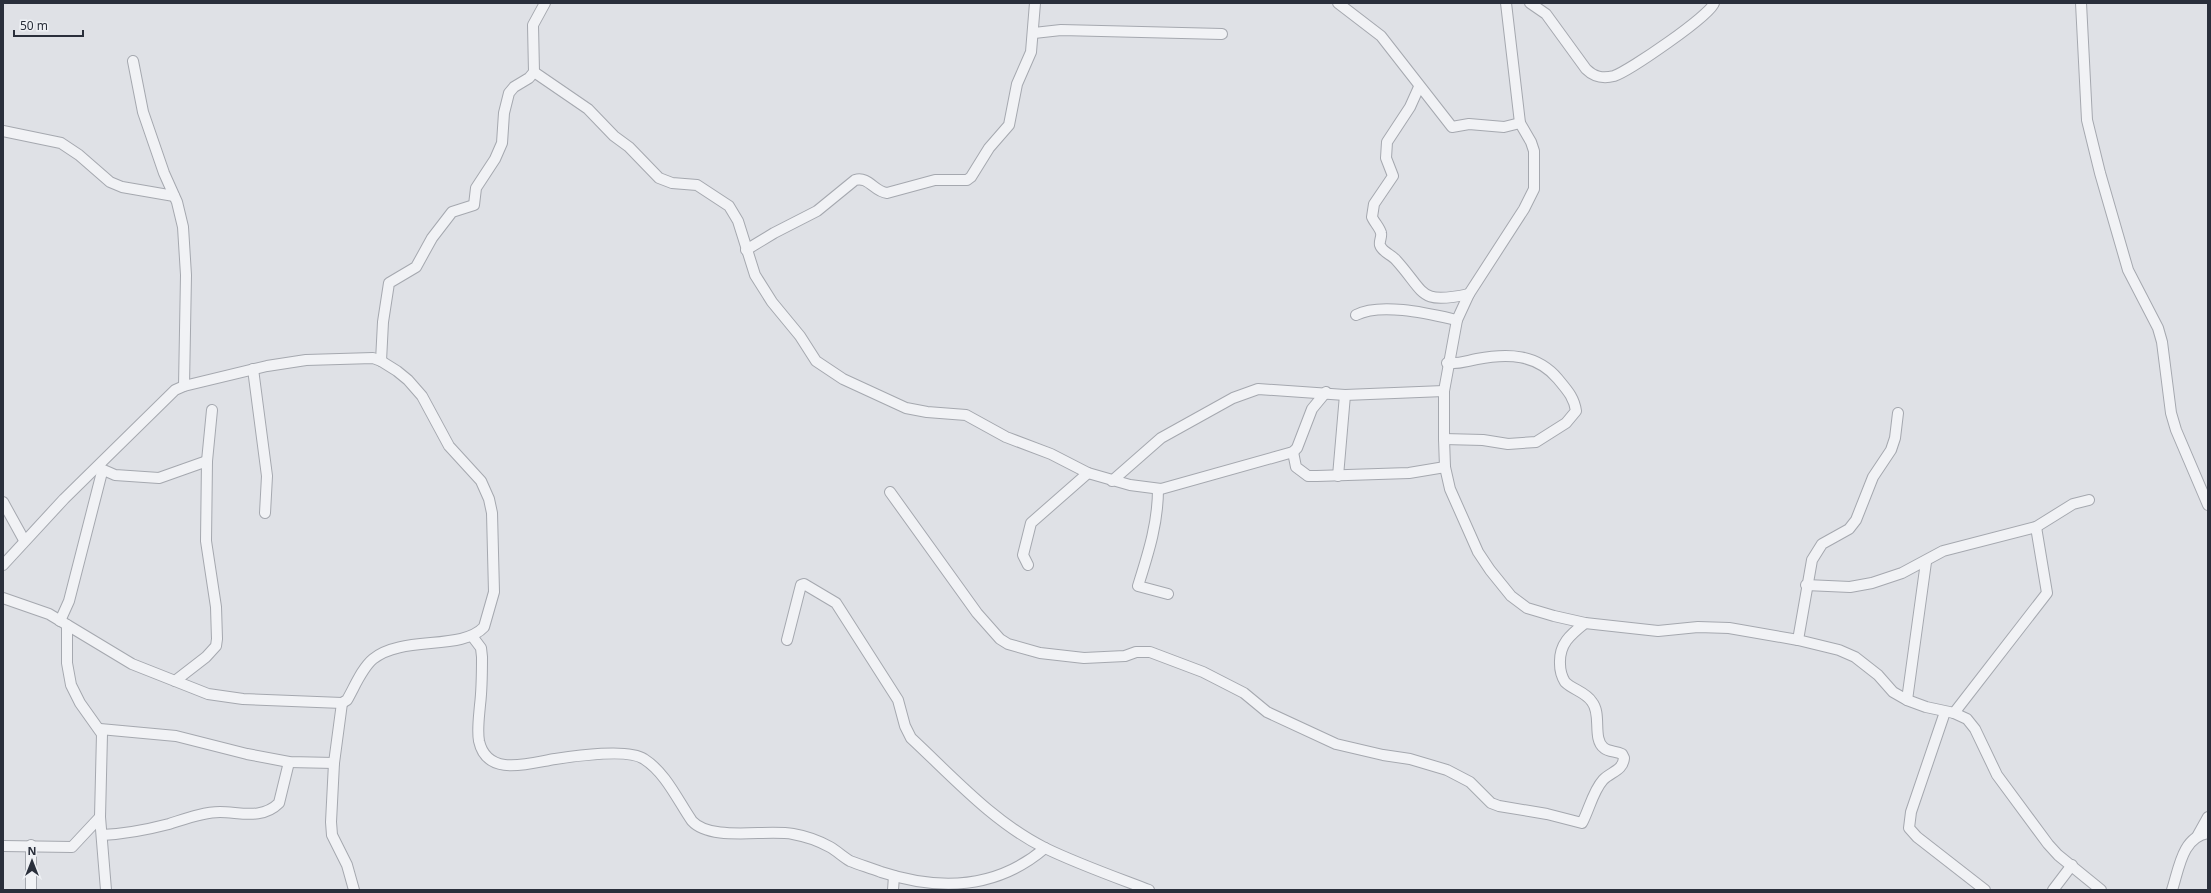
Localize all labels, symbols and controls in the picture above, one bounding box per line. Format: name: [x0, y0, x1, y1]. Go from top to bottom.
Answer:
scale bar: [14, 12, 83, 38]
text: 50 m: [20, 17, 48, 34]
north arrow: [12, 841, 52, 881]
text: N: [28, 843, 36, 858]

